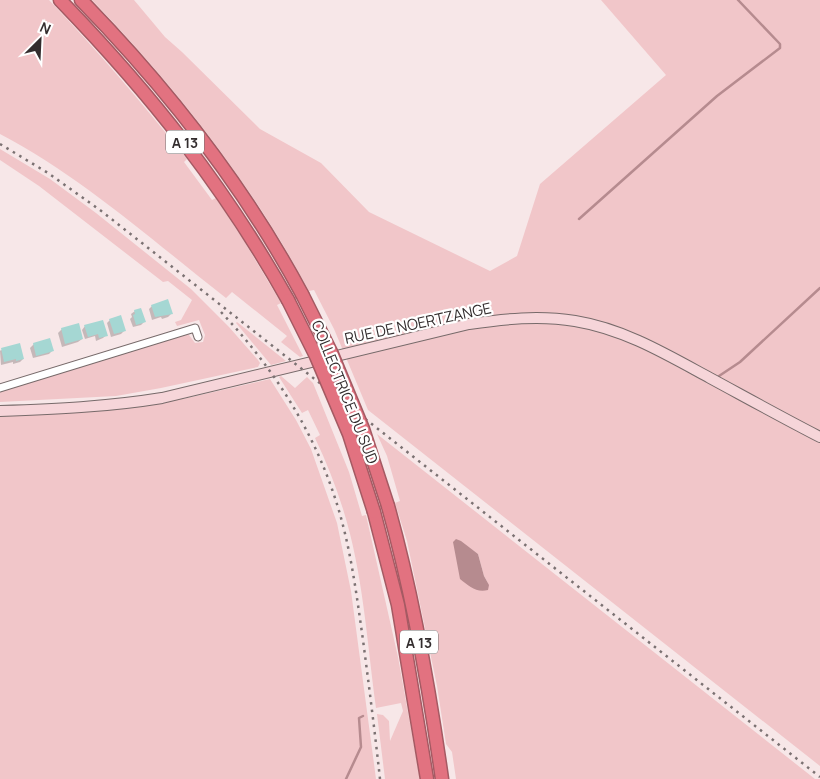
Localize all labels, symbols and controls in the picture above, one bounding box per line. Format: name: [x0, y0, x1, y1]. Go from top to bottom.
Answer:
north arrow: [15, 15, 65, 65]
text: N: [37, 17, 54, 38]
road number: A 13: [166, 130, 204, 154]
street label: RUE DE NOERTZANGE: [343, 297, 493, 349]
street label: COLLECTRICE DU SUD: [307, 317, 383, 467]
road number: A 13: [400, 630, 438, 654]

